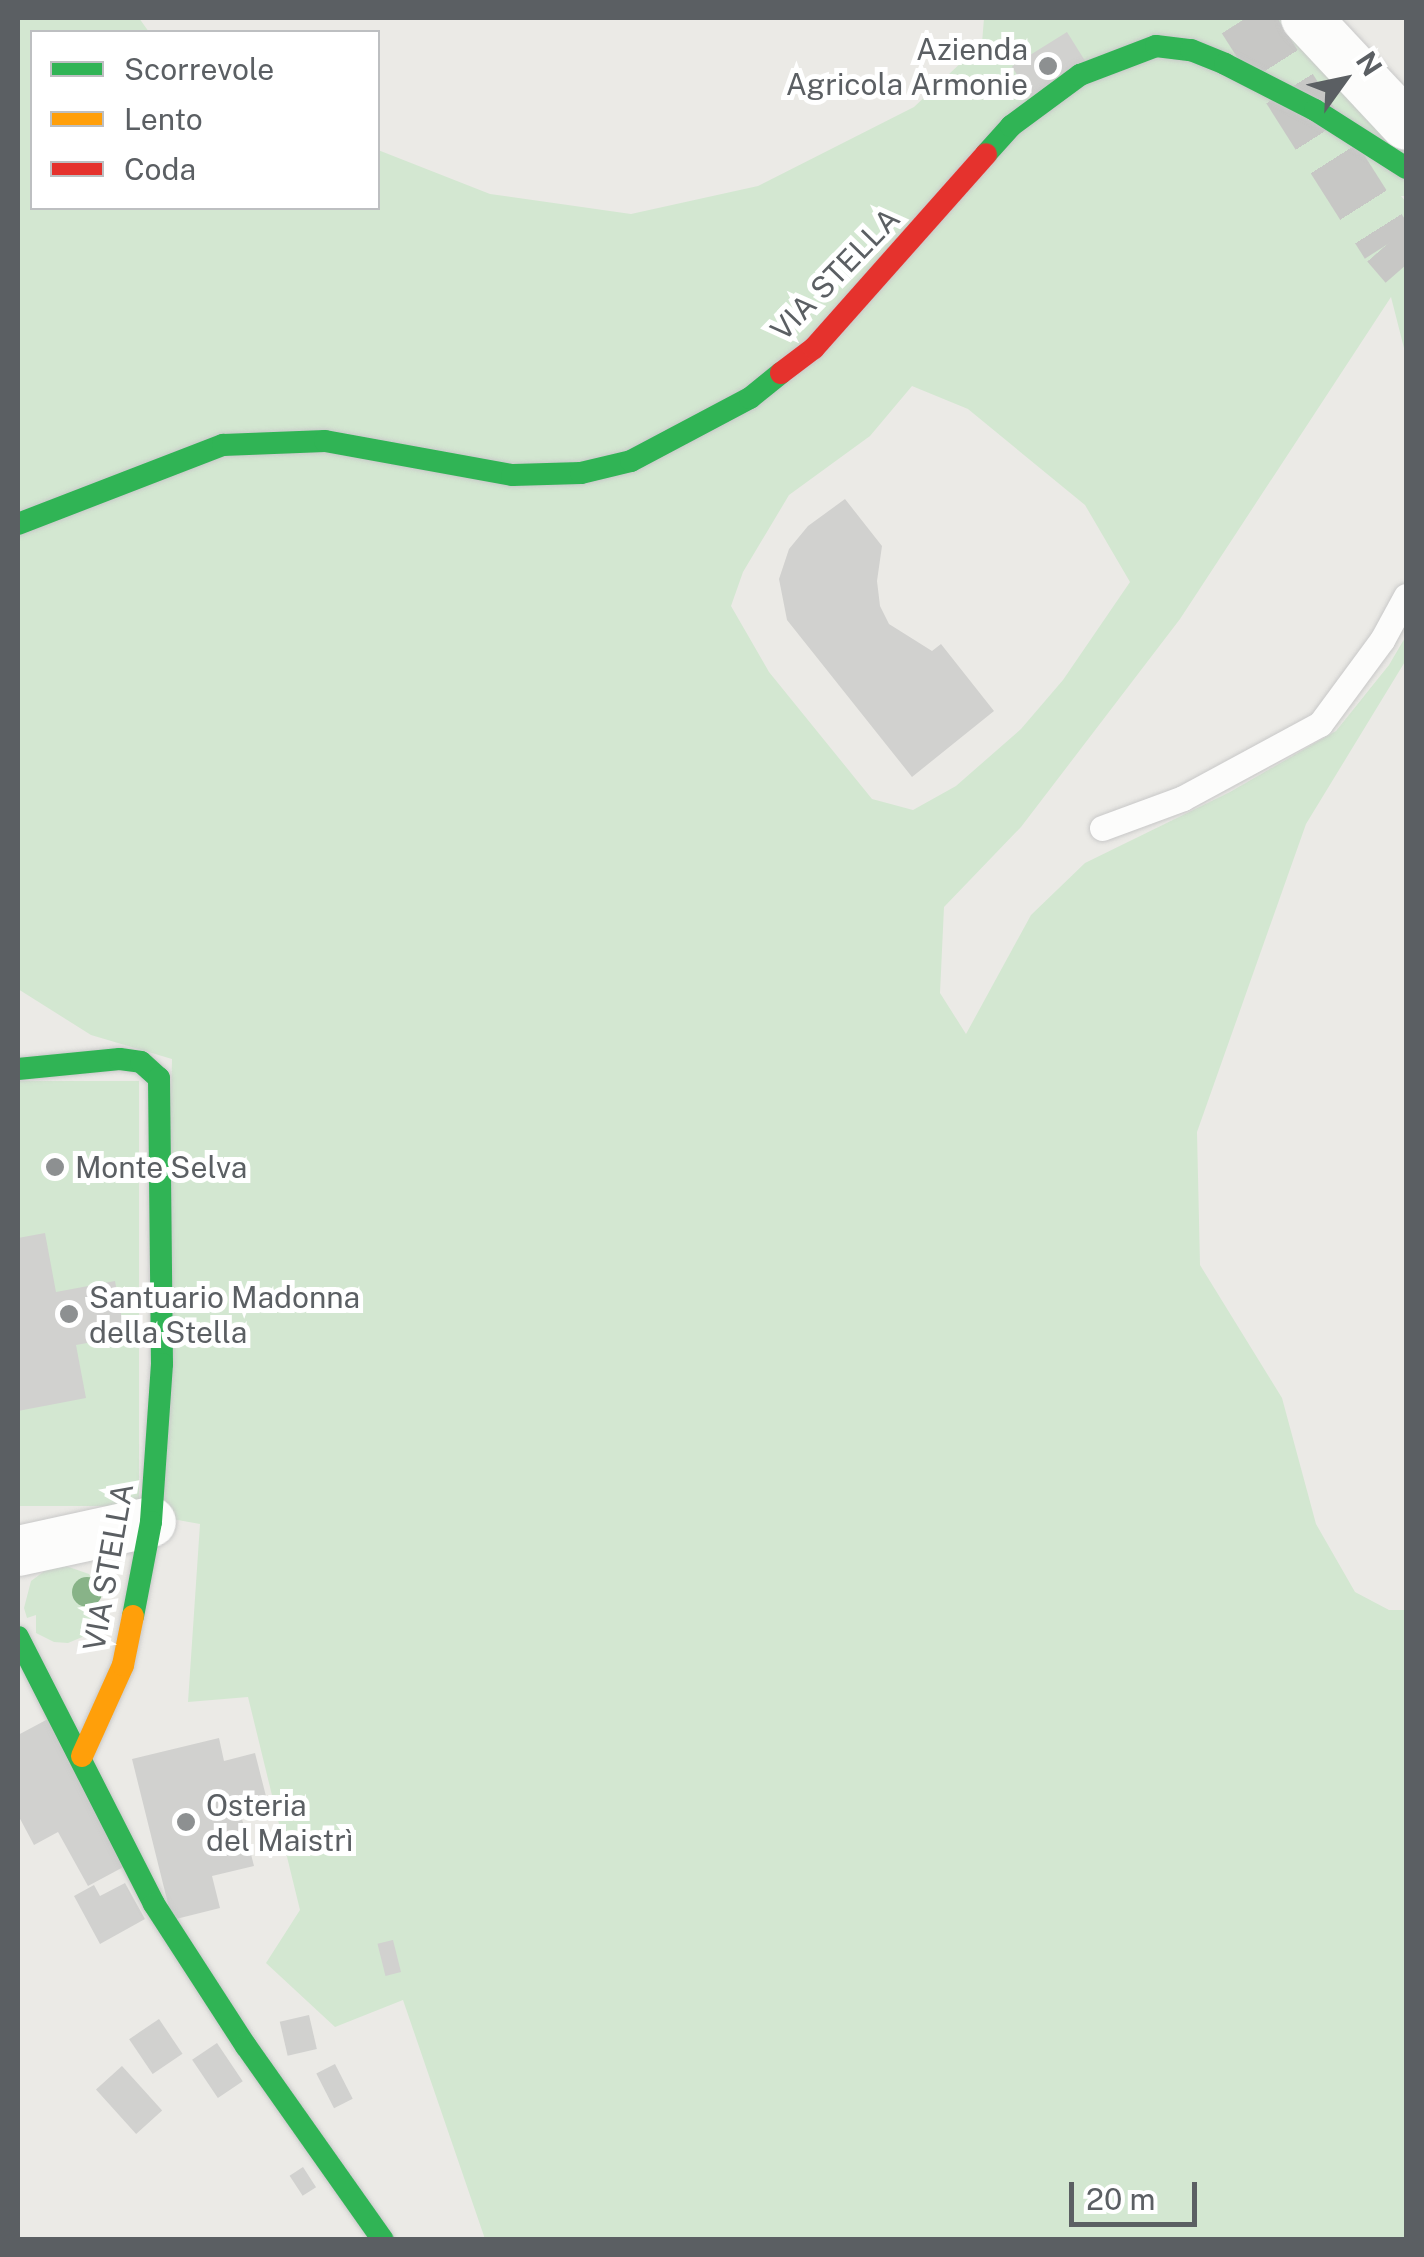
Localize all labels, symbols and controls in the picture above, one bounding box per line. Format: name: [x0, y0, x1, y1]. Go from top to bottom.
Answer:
legend: [30, 30, 380, 210]
north arrow: [1294, 30, 1394, 130]
place label: Azienda Agricola Armonie: [786, 31, 1028, 102]
text: N: [1350, 45, 1389, 82]
text: Scorrevole: [124, 51, 274, 87]
marker: Azienda Agricola Armonie: [1037, 55, 1059, 77]
text: Lento: [124, 101, 203, 137]
text: Coda: [124, 151, 196, 187]
street label: VIA STELLA: [763, 200, 907, 348]
place label: Monte Selva: [75, 1149, 247, 1185]
marker: Monte Selva: [44, 1156, 66, 1178]
place label: Santuario Madonna della Stella: [89, 1279, 360, 1350]
marker: Santuario Madonna della Stella: [58, 1303, 80, 1325]
street label: VIA STELLA: [76, 1480, 140, 1654]
place label: Osteria del Maistrì: [206, 1787, 353, 1858]
marker: Osteria del Maistrì: [175, 1811, 197, 1833]
scale bar: [1074, 2162, 1202, 2224]
text: 20 m: [1086, 2181, 1155, 2217]

